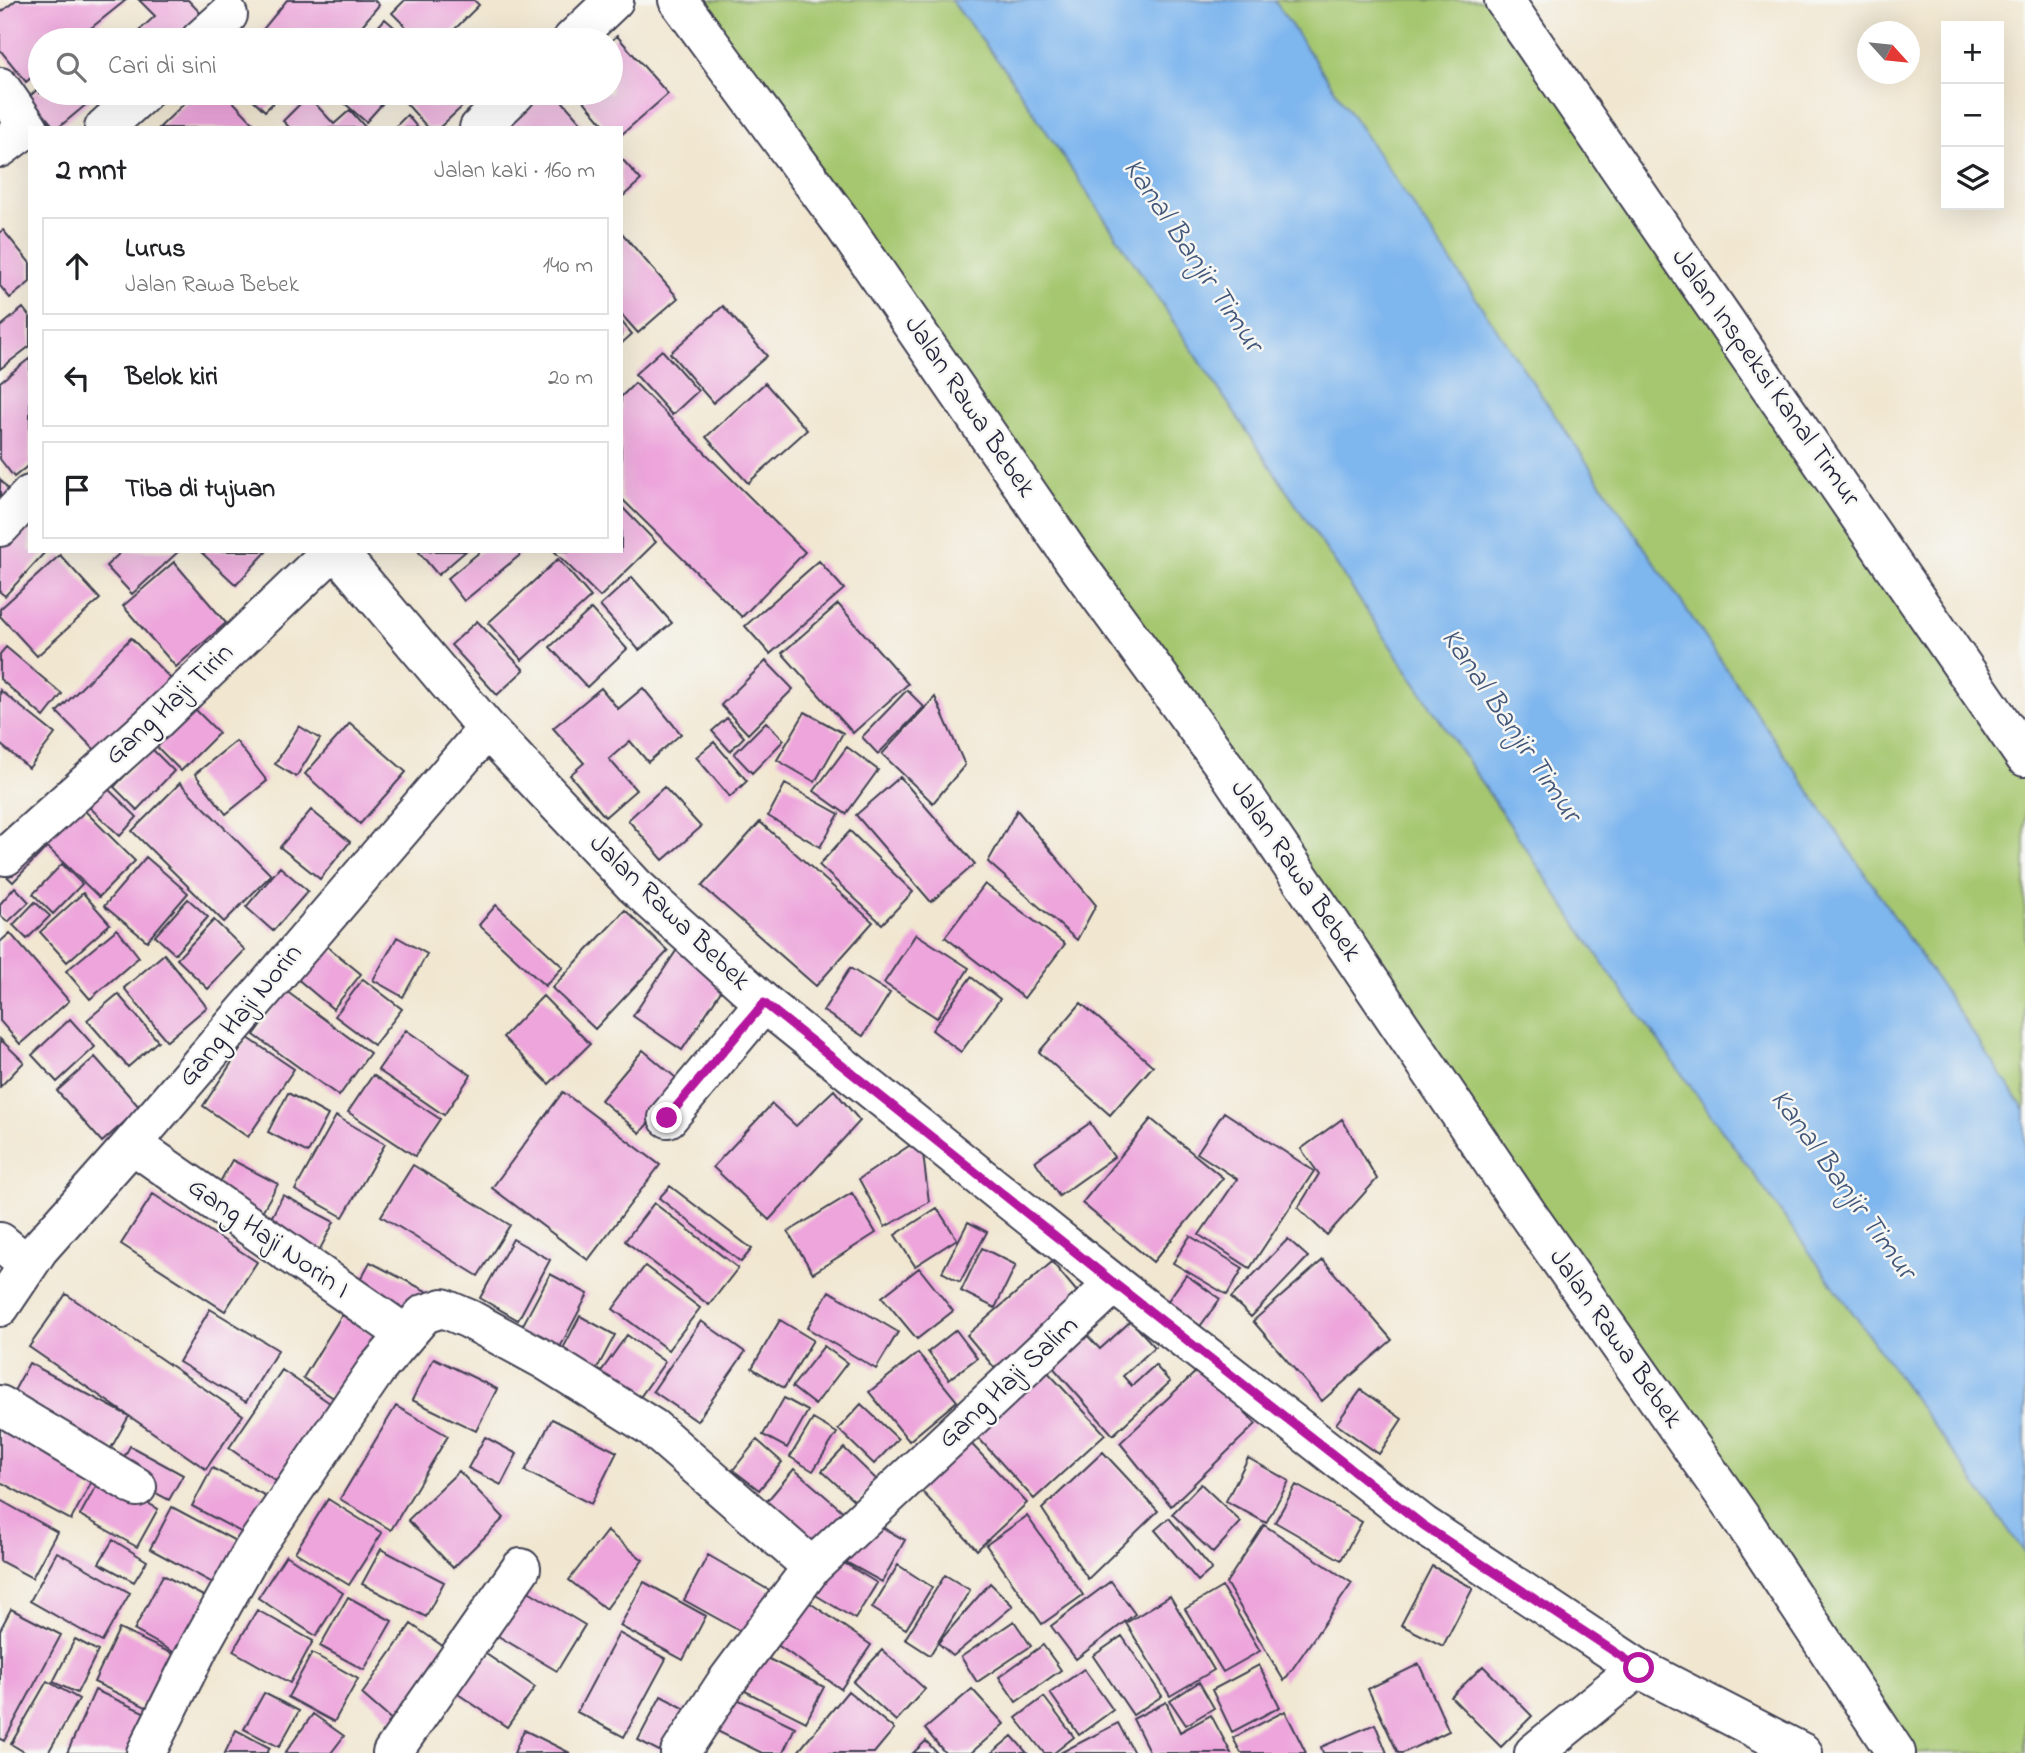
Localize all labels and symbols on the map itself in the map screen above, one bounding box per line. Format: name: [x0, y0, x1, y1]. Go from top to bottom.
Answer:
north arrow: [1857, 21, 1920, 84]
water label: Kanal Banjir Timur: [1111, 150, 1275, 365]
street label: Jalan Inspeksi Kanal Timur: [1660, 240, 1870, 516]
street label: Jalan Rawa Bebek: [893, 308, 1046, 507]
water label: Kanal Banjir Timur: [1429, 620, 1593, 835]
street label: Gang Haji Tirin: [96, 634, 244, 776]
street label: Jalan Rawa Bebek: [1219, 772, 1372, 971]
street label: Jalan Rawa Bebek: [579, 825, 760, 1002]
street label: Gang Haji Norin: [169, 935, 313, 1097]
water label: Kanal Banjir Timur: [1758, 1081, 1928, 1292]
route end: [651, 1102, 682, 1133]
street label: Gang Haji Norin I: [179, 1168, 357, 1310]
street label: Jalan Rawa Bebek: [1538, 1241, 1693, 1438]
street label: Gang Haji Salim: [929, 1307, 1089, 1459]
route start: [1623, 1652, 1654, 1683]

